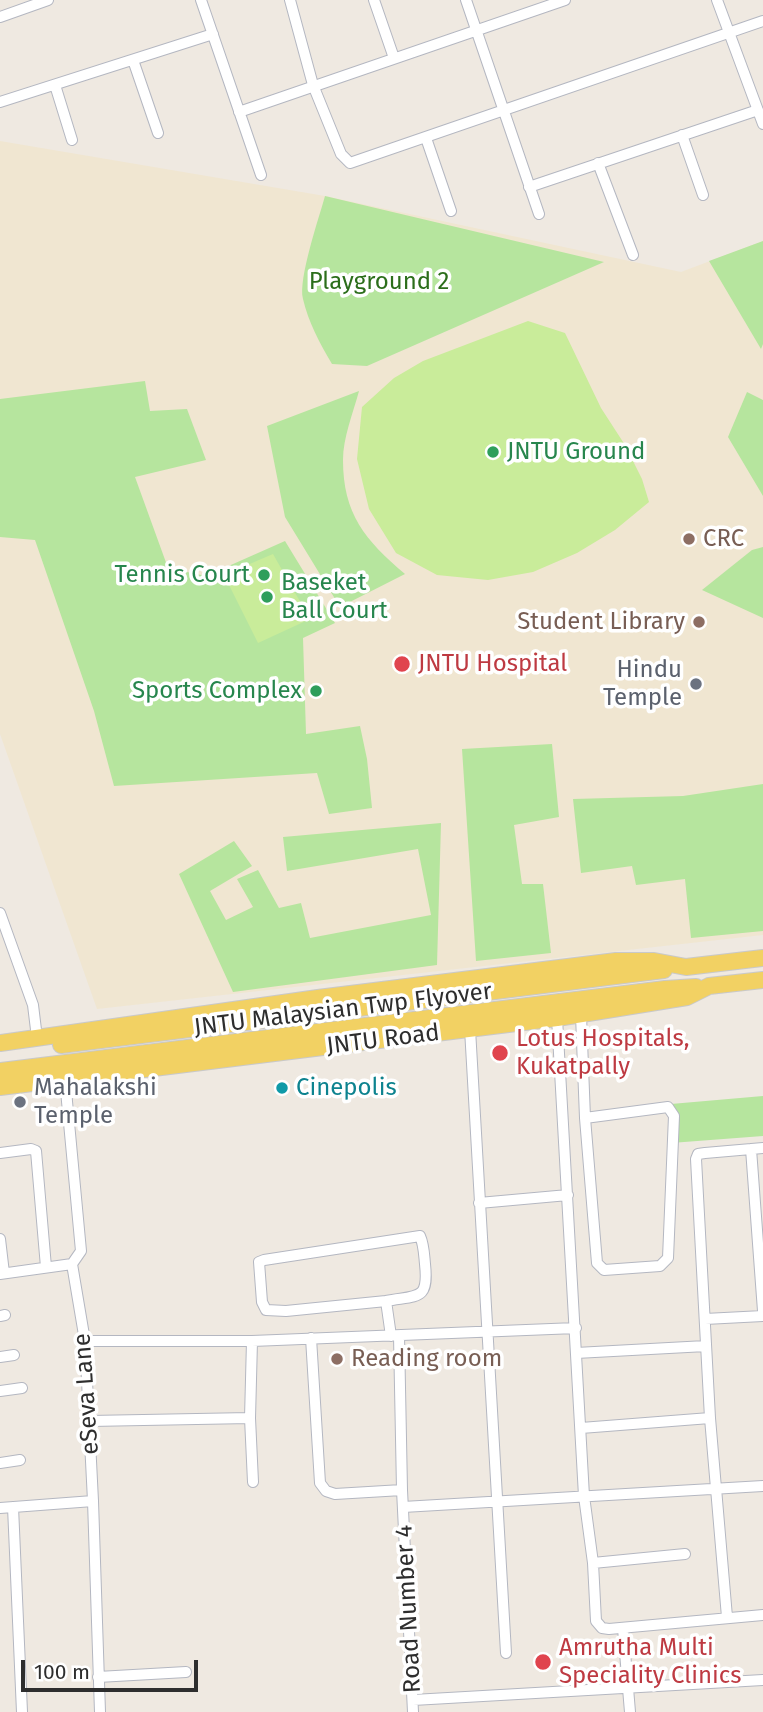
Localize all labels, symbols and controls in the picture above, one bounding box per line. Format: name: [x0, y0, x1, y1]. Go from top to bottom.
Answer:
park label: Playground 2: [309, 268, 449, 296]
place label: JNTU Ground: [507, 438, 645, 466]
marker: JNTU Ground: [485, 444, 501, 460]
place label: CRC: [703, 525, 744, 553]
marker: CRC: [681, 531, 697, 547]
place label: Tennis Court: [114, 561, 250, 589]
marker: Tennis Court: [256, 567, 272, 583]
place label: Baseket Ball Court: [281, 569, 388, 625]
marker: Baseket Ball Court: [259, 589, 275, 605]
place label: Student Library: [517, 608, 685, 636]
marker: Student Library: [691, 614, 707, 630]
place label: JNTU Hospital: [418, 650, 567, 678]
marker: JNTU Hospital: [392, 654, 412, 674]
place label: Hindu Temple: [603, 656, 682, 712]
marker: Hindu Temple: [688, 676, 704, 692]
place label: Sports Complex: [132, 677, 302, 705]
marker: Sports Complex: [308, 683, 324, 699]
street label: JNTU Malaysian Twp Flyover: [192, 977, 494, 1043]
street label: JNTU Road: [325, 1019, 441, 1061]
place label: Lotus Hospitals, Kukatpally: [516, 1025, 689, 1081]
marker: Lotus Hospitals, Kukatpally: [490, 1043, 510, 1063]
place label: Mahalakshi Temple: [34, 1074, 157, 1130]
place label: Cinepolis: [296, 1074, 397, 1102]
marker: Cinepolis: [274, 1080, 290, 1096]
marker: Mahalakshi Temple: [12, 1094, 28, 1110]
street label: eSeva Lane: [68, 1332, 106, 1456]
place label: Reading room: [351, 1345, 502, 1373]
marker: Reading room: [329, 1351, 345, 1367]
street label: Road Number 4: [390, 1524, 428, 1694]
place label: Amrutha Multi Speciality Clinics: [559, 1634, 741, 1690]
scale bar: [24, 1646, 201, 1690]
marker: Amrutha Multi Speciality Clinics: [533, 1652, 553, 1672]
text: 100 m: [34, 1659, 90, 1685]

